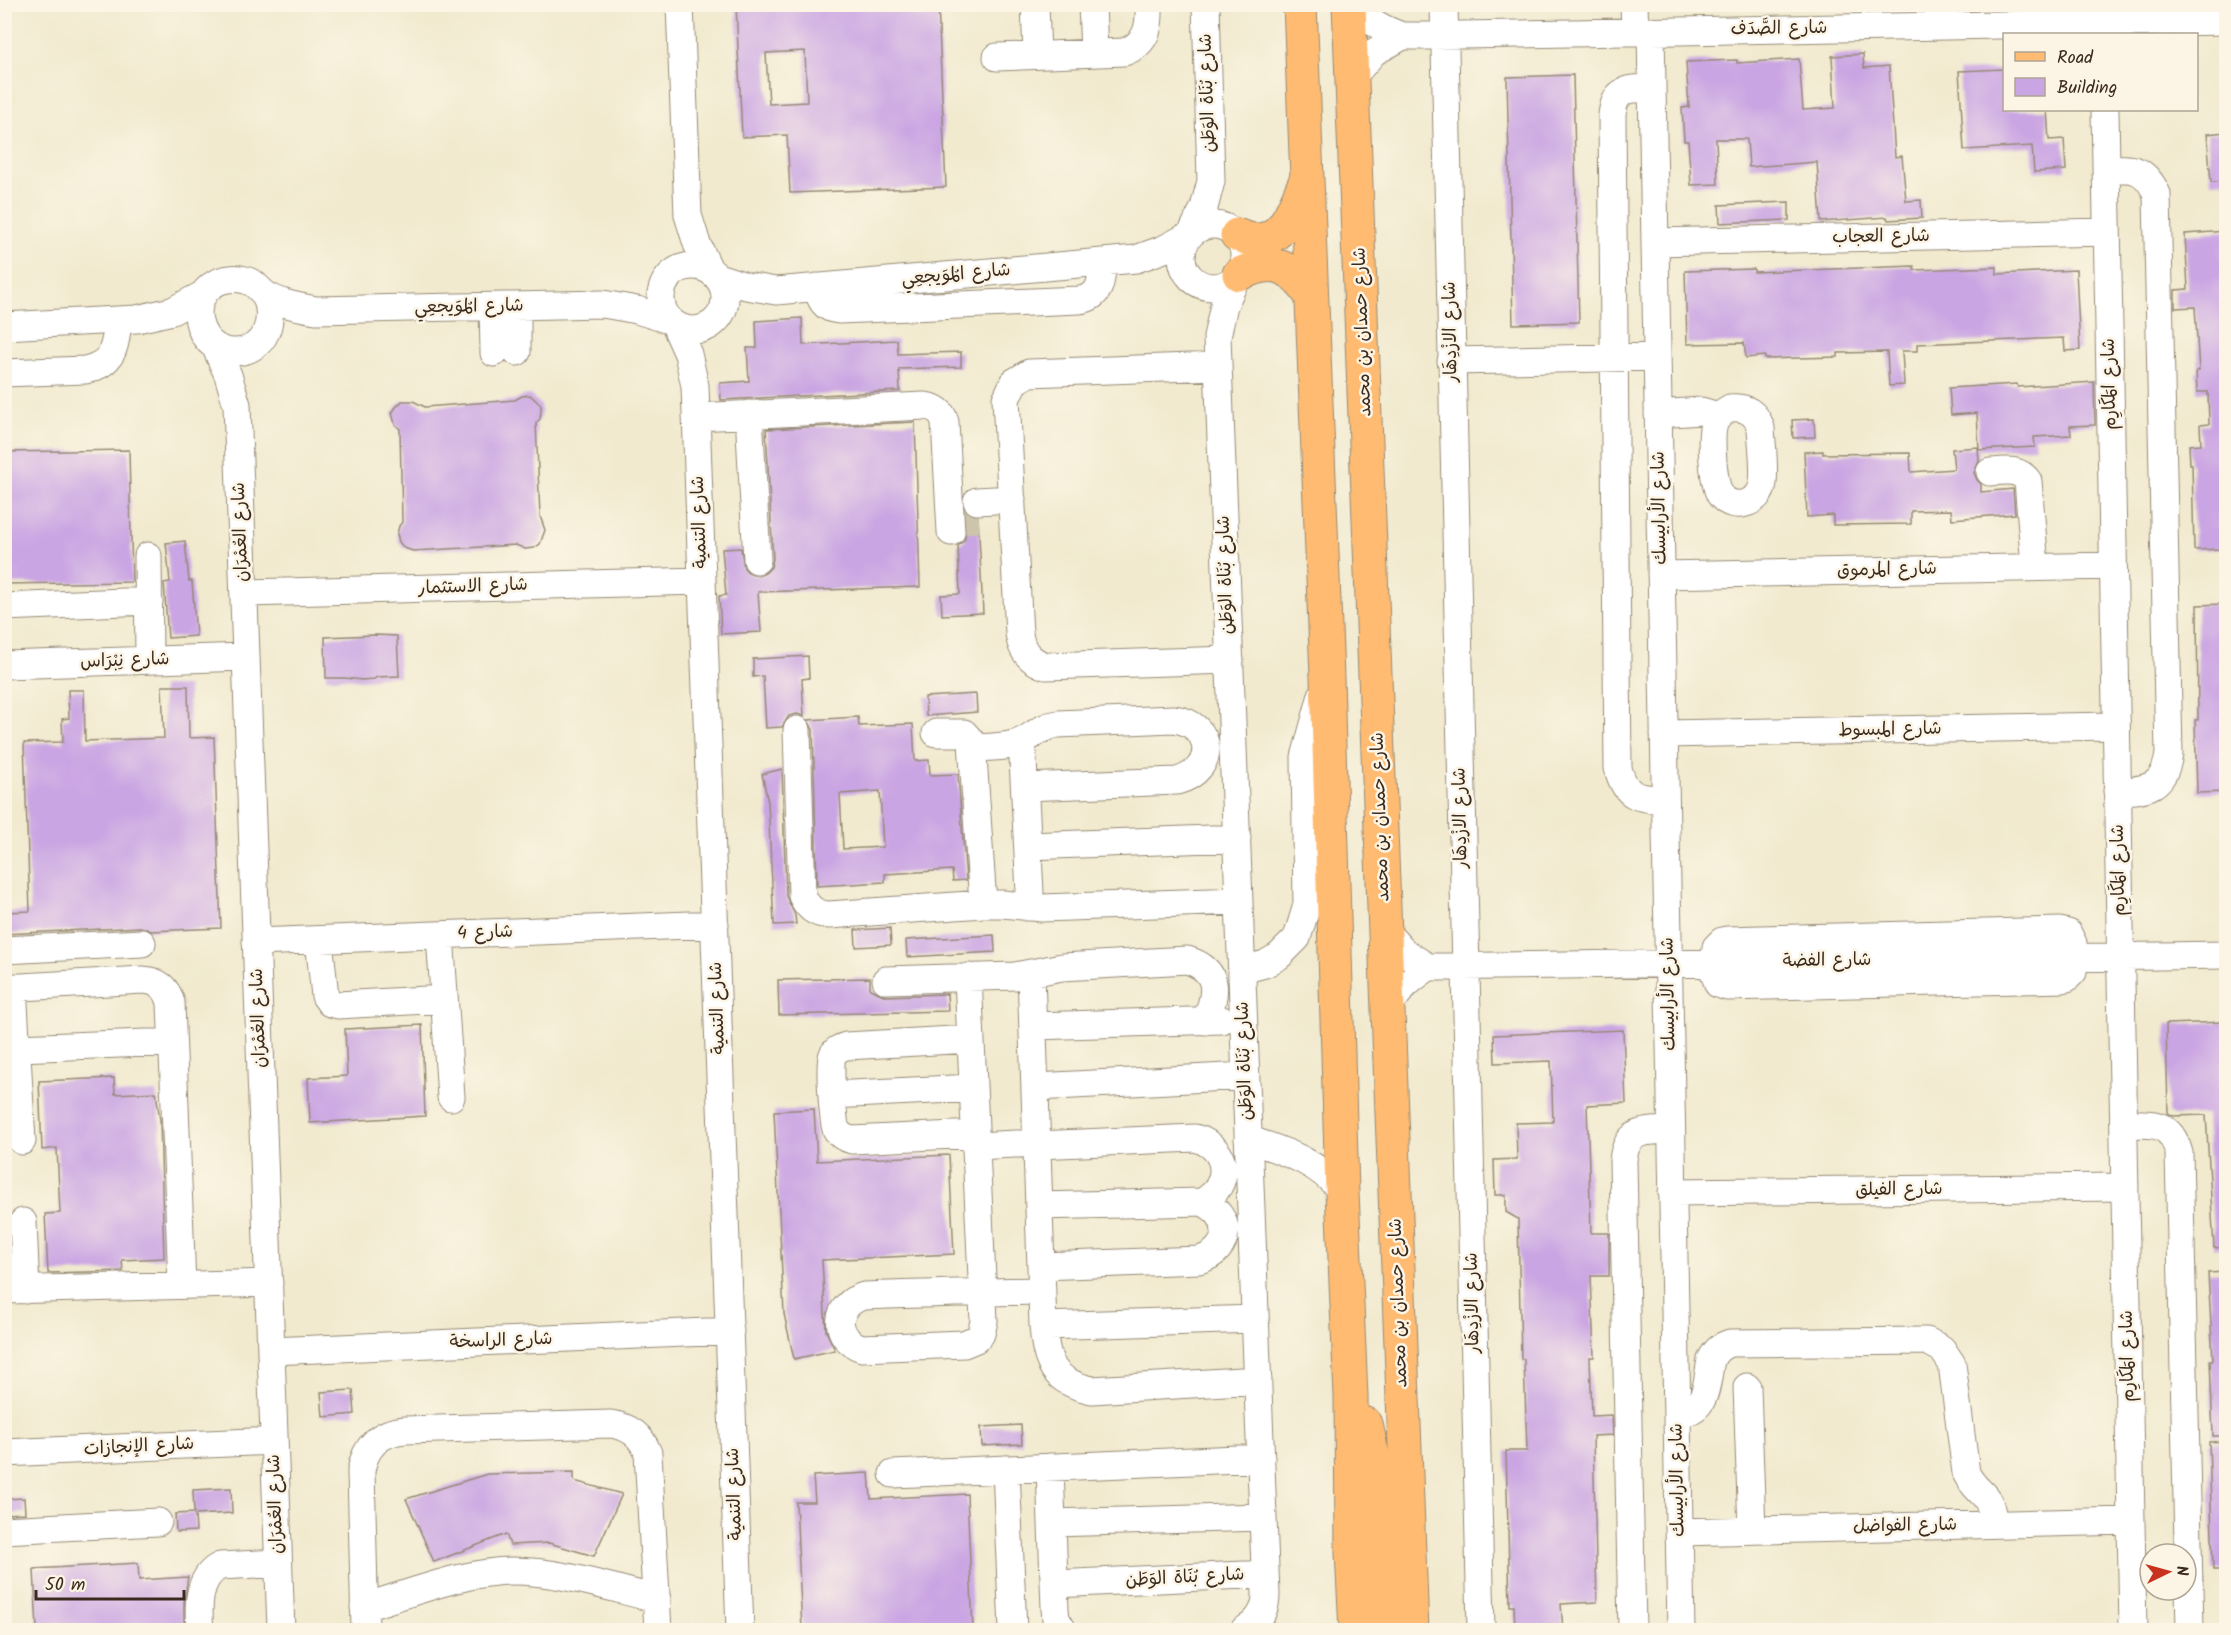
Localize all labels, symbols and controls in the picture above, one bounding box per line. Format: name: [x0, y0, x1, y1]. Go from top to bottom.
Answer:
street label: شارع الصَّدَف: [1730, 14, 1828, 44]
street label: شارع بُنَاة الوَطَن: [1191, 33, 1225, 153]
legend: [2003, 33, 2198, 111]
text: Road: [2057, 44, 2094, 73]
text: Building: [2057, 74, 2117, 103]
street label: شارع العجاب: [1832, 222, 1930, 252]
street label: شارع حمدان بن محمد: [1346, 247, 1380, 417]
street label: شارع المُوَيجعِي: [900, 256, 1012, 294]
street label: شارع الازْدِهَار: [1436, 281, 1466, 384]
street label: شارع المُوَيجعِي: [414, 292, 524, 322]
street label: شارع المَكَارِم: [2095, 338, 2125, 430]
street label: شارع الأرابيسك: [1645, 451, 1675, 565]
street label: شارع التنمية: [684, 475, 716, 569]
street label: شارع العُمْرَان: [225, 482, 257, 582]
street label: شارع بُنَاة الوَطَن: [1209, 515, 1243, 635]
street label: شارع المرموق: [1837, 555, 1937, 585]
street label: شارع الاستثمار: [417, 571, 528, 603]
street label: شارع نِبْرَاس: [80, 645, 170, 677]
street label: شارع المبسوط: [1838, 715, 1942, 745]
street label: شارع حمدان بن محمد: [1364, 732, 1398, 902]
street label: شارع الازْدِهَار: [1446, 767, 1476, 870]
street label: شارع المَكَارِم: [2104, 824, 2134, 916]
street label: شارع 4: [456, 918, 514, 948]
street label: شارع الأرابيسك: [1654, 937, 1684, 1051]
street label: شارع الفضة: [1782, 946, 1872, 976]
street label: شارع التنمية: [702, 961, 734, 1055]
street label: شارع العُمْرَان: [243, 968, 275, 1068]
street label: شارع بُنَاة الوَطَن: [1228, 1001, 1262, 1121]
street label: شارع الفيلق: [1855, 1175, 1943, 1205]
street label: شارع حمدان بن محمد: [1382, 1218, 1416, 1388]
street label: شارع الازْدِهَار: [1458, 1252, 1488, 1355]
street label: شارع المَكَارِم: [2113, 1310, 2143, 1402]
street label: شارع الراسخة: [449, 1325, 553, 1357]
street label: شارع الأرابيسك: [1663, 1423, 1693, 1537]
street label: شارع الإنجازات: [83, 1430, 195, 1464]
street label: شارع التنمية: [719, 1447, 751, 1541]
street label: شارع العُمْرَان: [260, 1454, 292, 1554]
street label: شارع الفواضل: [1853, 1511, 1957, 1541]
north arrow: [2138, 1542, 2198, 1602]
street label: شارع بُنَاة الوَطَن: [1125, 1560, 1245, 1596]
scale bar: [36, 1563, 184, 1601]
text: N: [2169, 1565, 2194, 1577]
text: 50 m: [45, 1571, 85, 1600]

